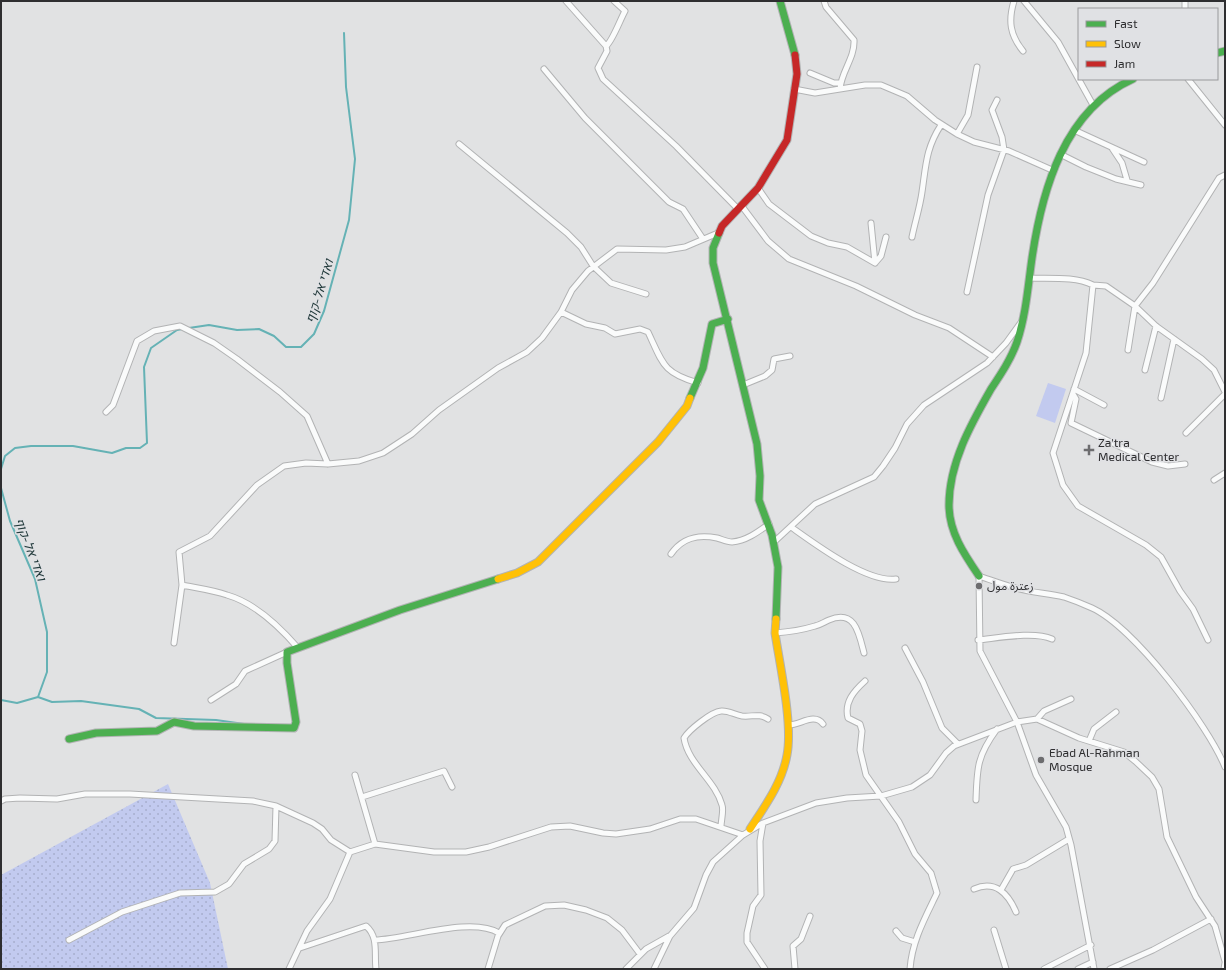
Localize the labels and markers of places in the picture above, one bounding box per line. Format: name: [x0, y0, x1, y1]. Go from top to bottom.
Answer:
place label: Za'tra Medical Center: [1098, 435, 1179, 463]
marker: Za'tra Medical Center: [1083, 444, 1095, 456]
place label: زعترة مول: [987, 578, 1034, 593]
marker: زعترة مول: [974, 581, 984, 591]
place label: Ebad Al-Rahman Mosque: [1049, 745, 1140, 773]
marker: Ebad Al-Rahman Mosque: [1036, 755, 1046, 765]

